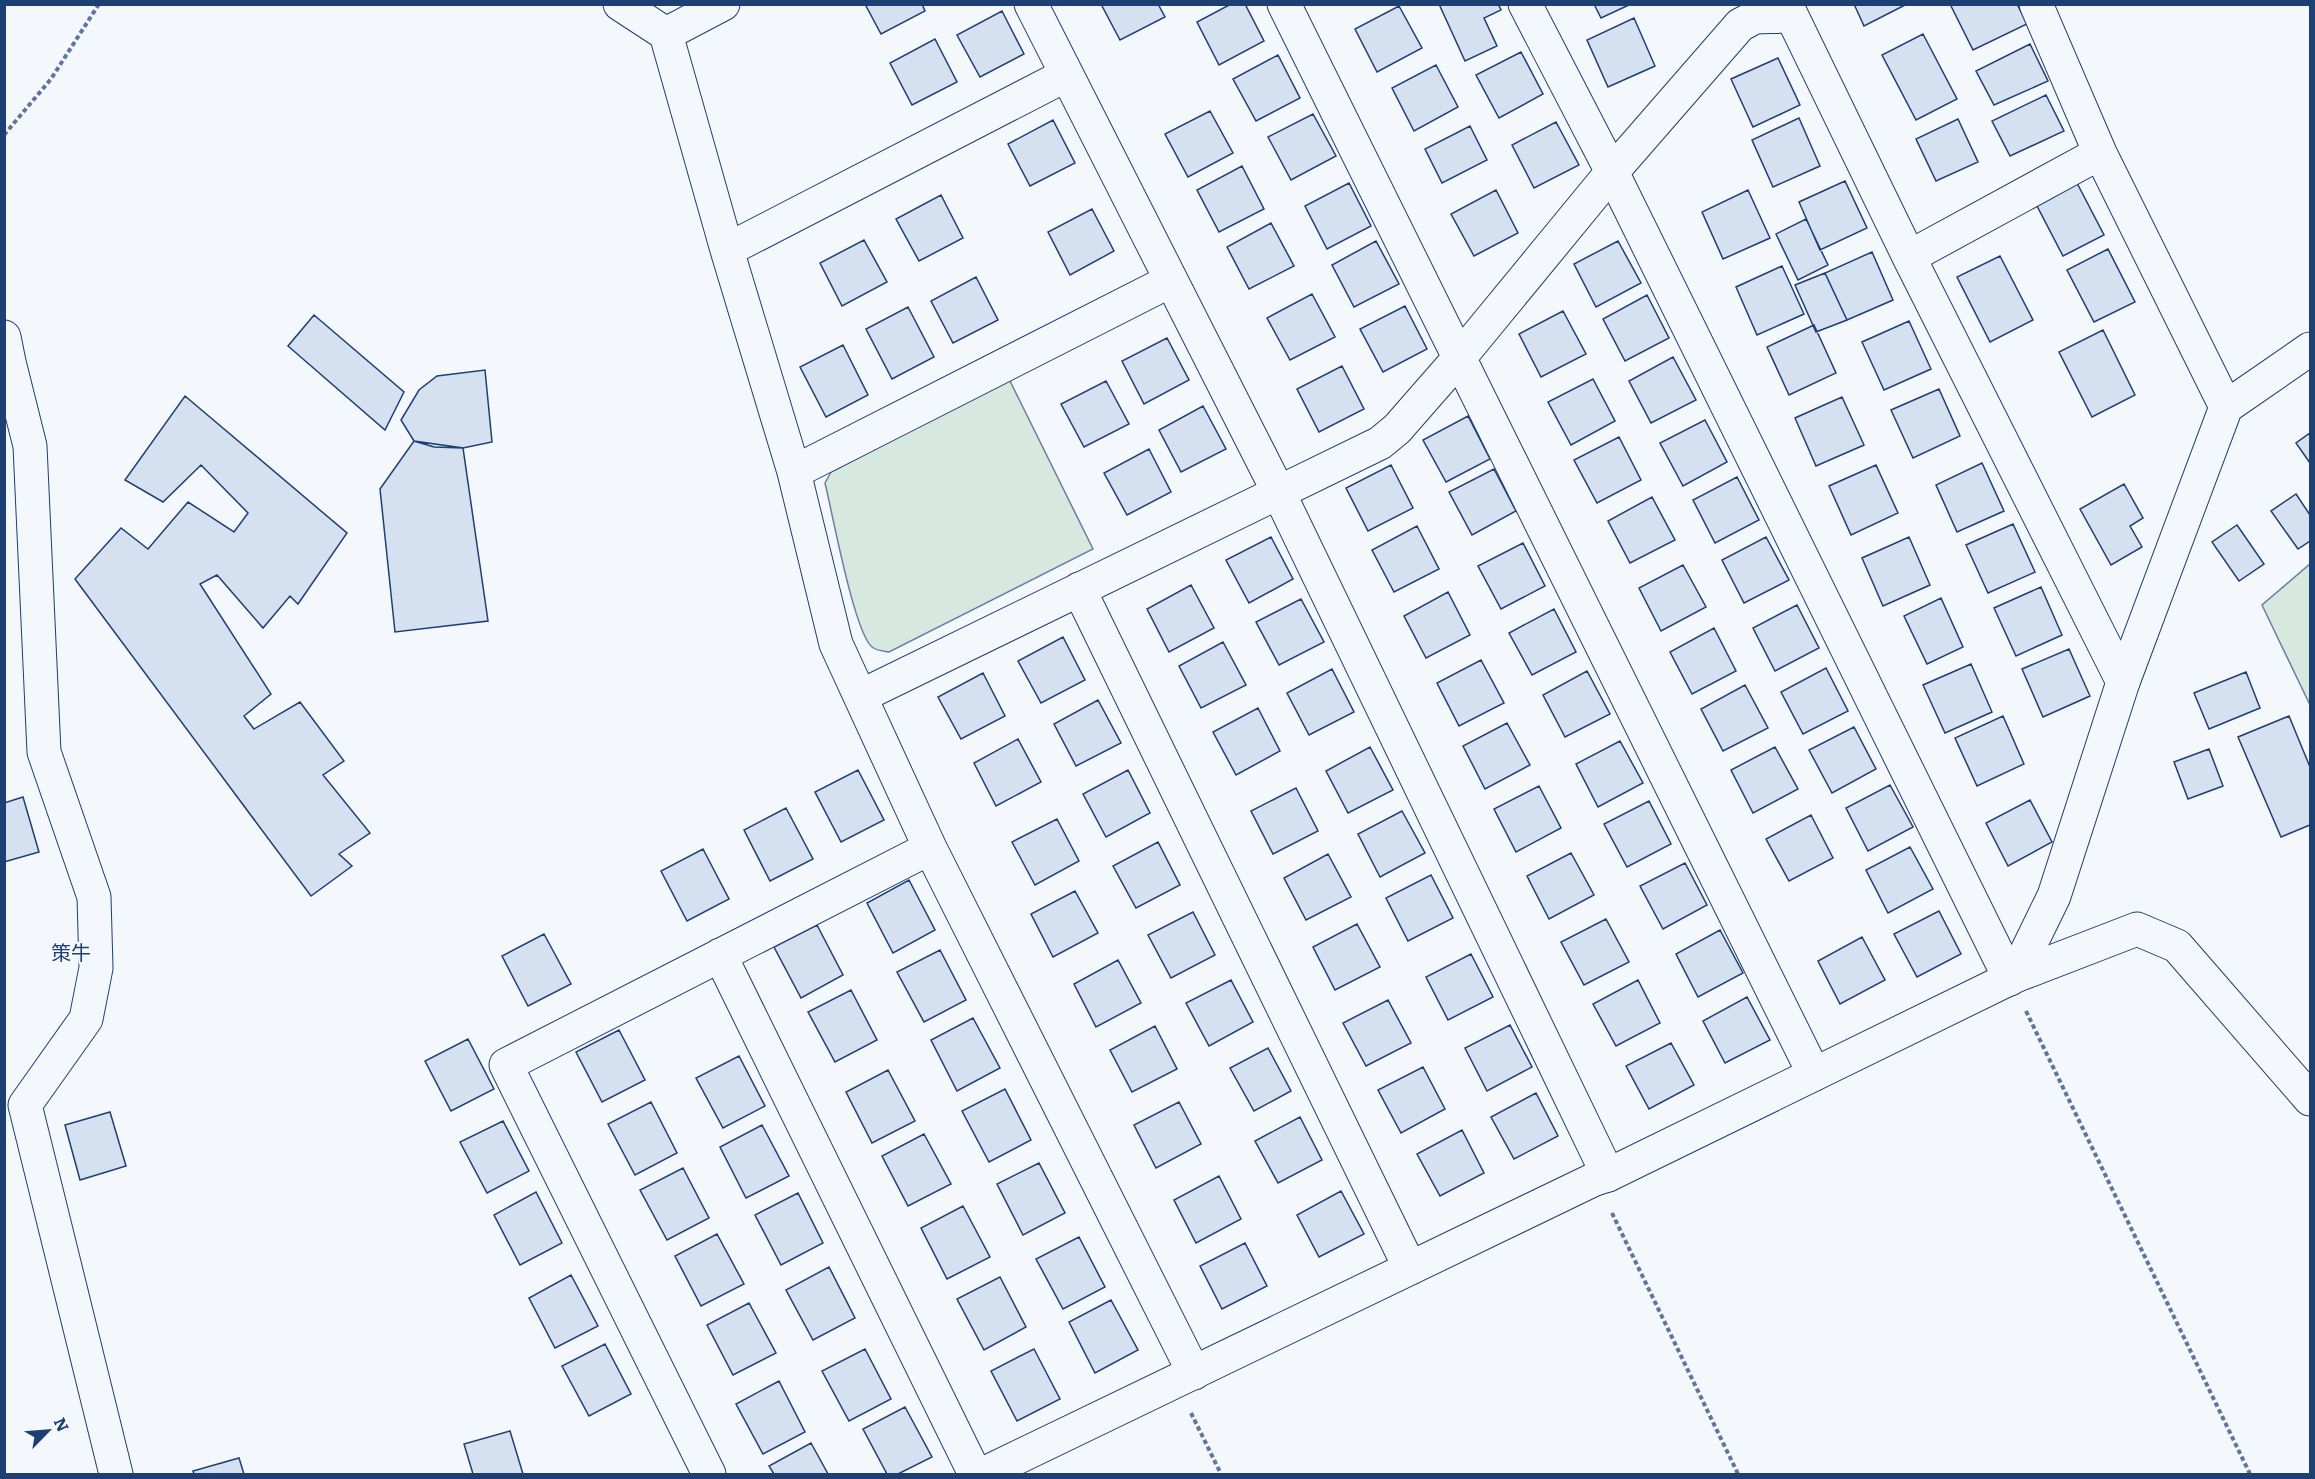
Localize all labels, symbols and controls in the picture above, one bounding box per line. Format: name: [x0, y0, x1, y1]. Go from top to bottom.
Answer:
district label: 策牛: [51, 936, 91, 966]
north arrow: [18, 1401, 78, 1461]
text: N: [49, 1413, 76, 1435]

